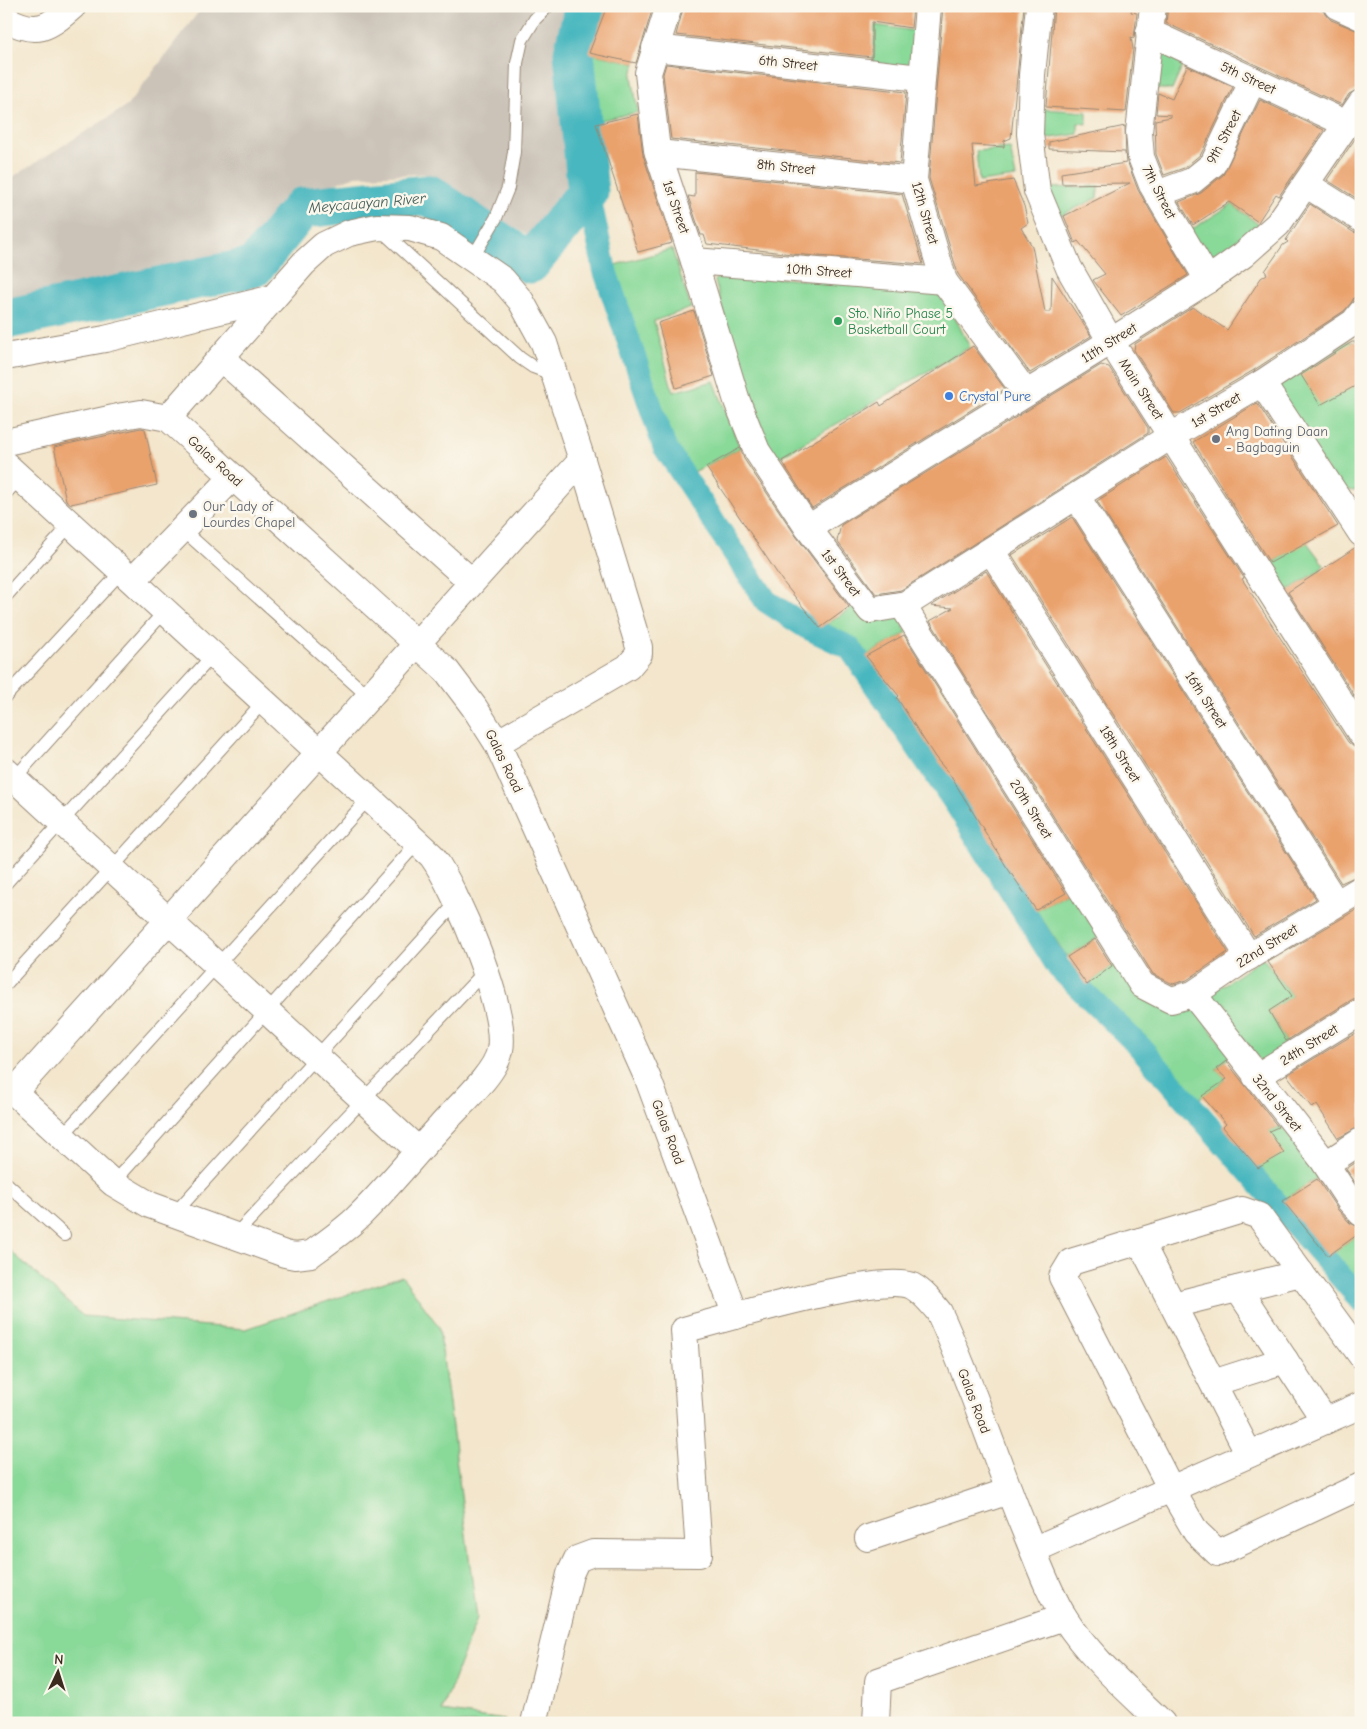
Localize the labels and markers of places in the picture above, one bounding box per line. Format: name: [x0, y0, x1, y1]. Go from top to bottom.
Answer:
place label: Sto. Niño Phase 5 Basketball Court: [848, 305, 953, 338]
marker: Sto. Niño Phase 5 Basketball Court: [832, 315, 844, 327]
place label: Crystal Pure: [959, 388, 1031, 405]
marker: Crystal Pure: [943, 390, 955, 402]
place label: Ang Dating Daan - Bagbaguin: [1226, 423, 1328, 456]
marker: Ang Dating Daan - Bagbaguin: [1210, 433, 1222, 445]
place label: Our Lady of Lourdes Chapel: [203, 498, 295, 531]
marker: Our Lady of Lourdes Chapel: [187, 508, 199, 520]

